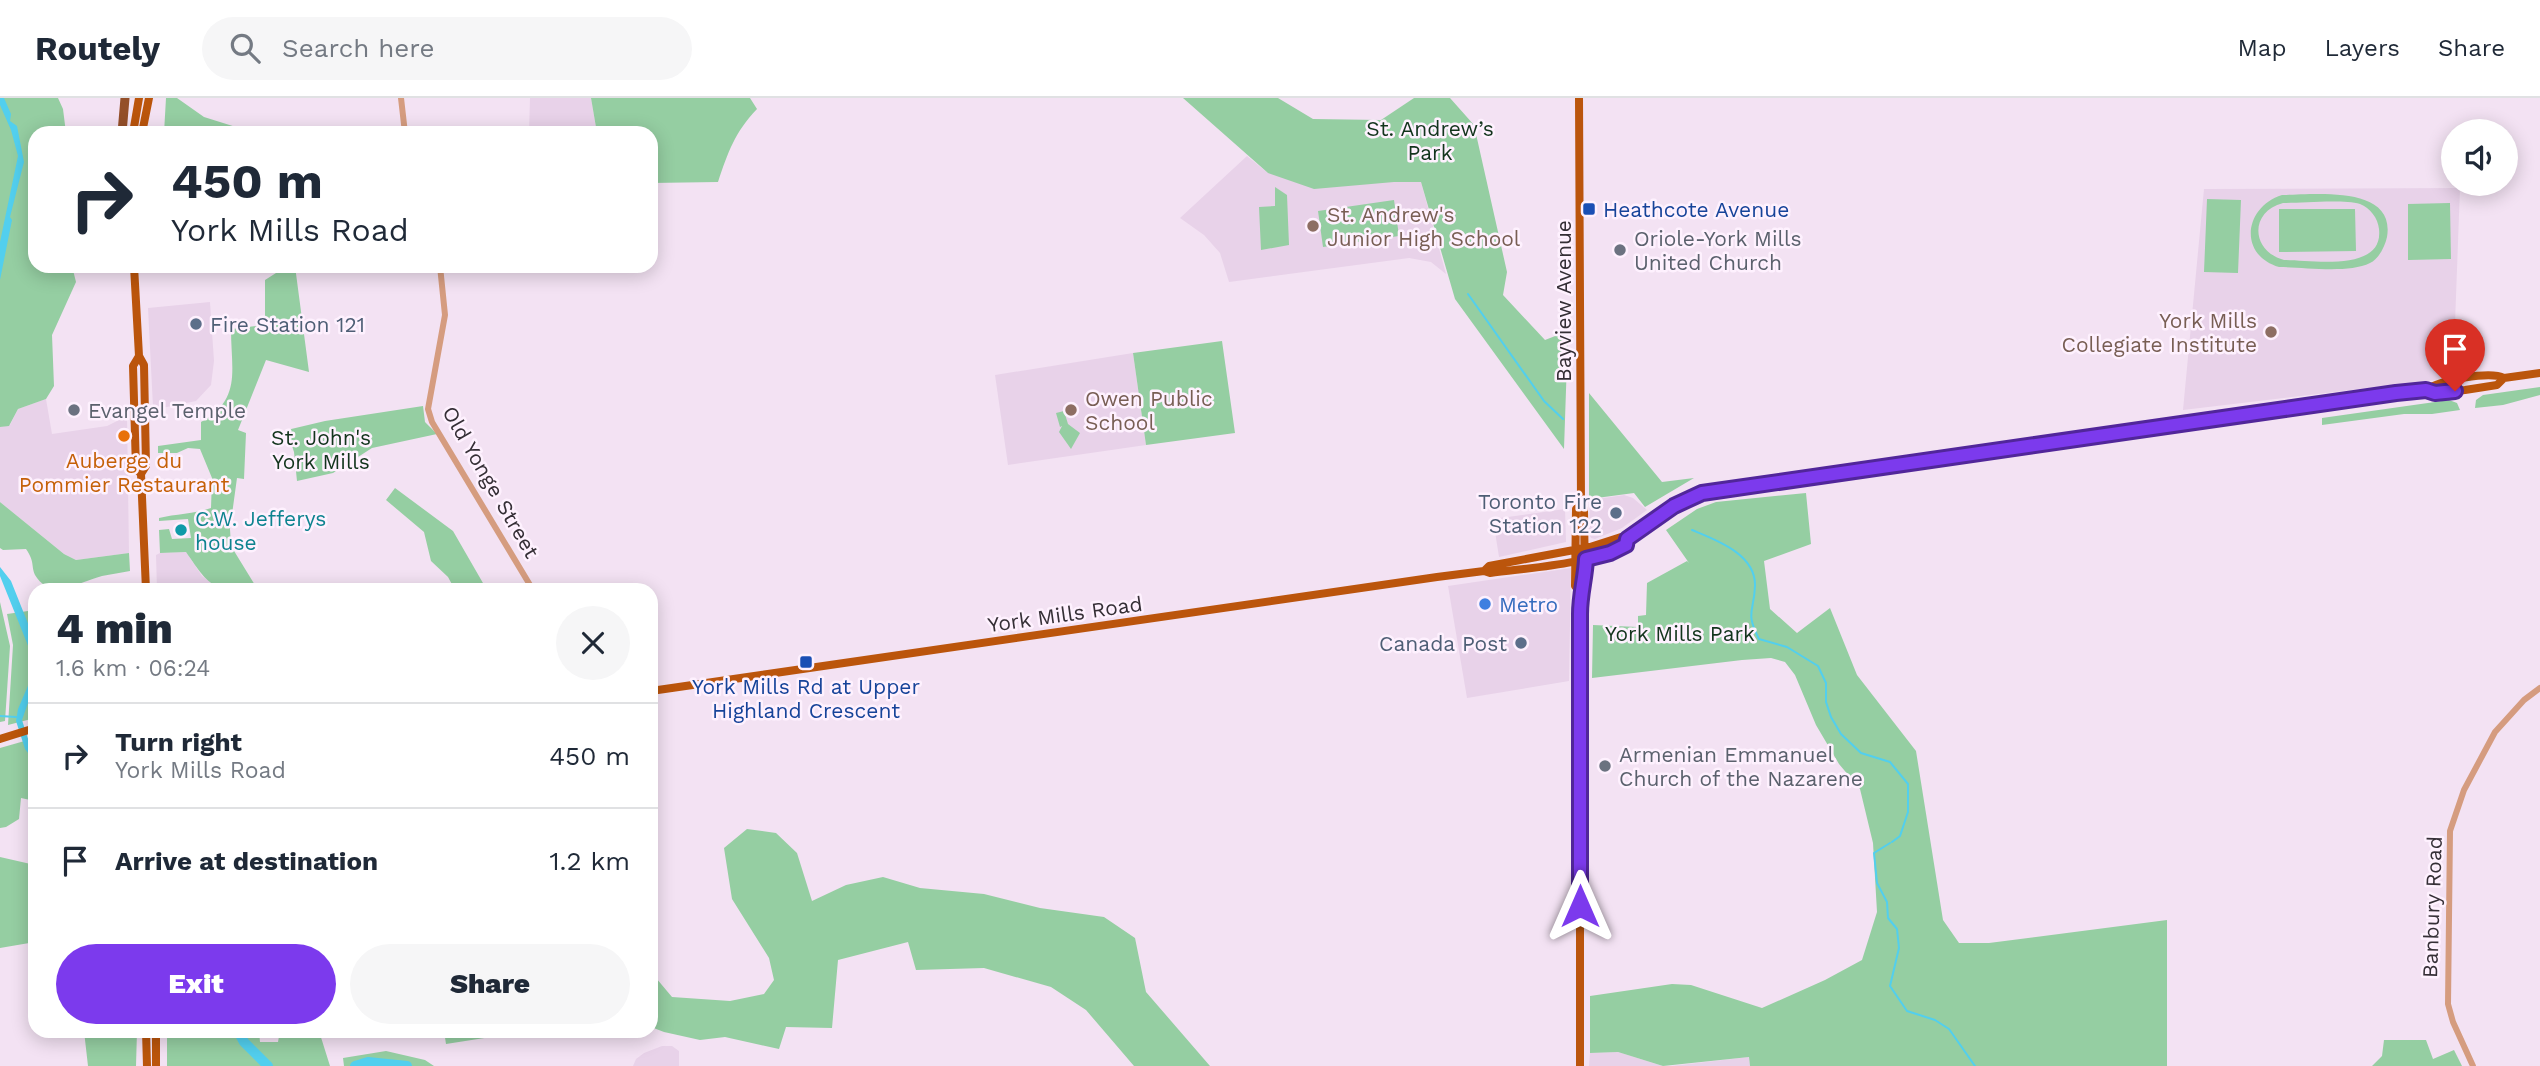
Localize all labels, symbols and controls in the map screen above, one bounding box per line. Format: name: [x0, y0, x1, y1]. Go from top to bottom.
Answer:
search box: [202, 17, 692, 80]
text: Routely: [35, 29, 160, 68]
icon: search: [226, 29, 264, 67]
text: Search here: [282, 33, 434, 63]
text: Map: [2238, 34, 2286, 62]
text: Layers: [2324, 34, 2400, 62]
text: Share: [2438, 34, 2505, 62]
park label: St. Andrew’s Park: [1366, 116, 1494, 165]
map controls: [2441, 119, 2518, 196]
button: sound: [2441, 119, 2518, 196]
text: 450 m: [171, 152, 323, 210]
icon: right: [56, 154, 147, 245]
place label: Heathcote Avenue: [1603, 197, 1789, 222]
marker: Heathcote Avenue: [1581, 201, 1597, 217]
place label: St. Andrew's Junior High School: [1327, 202, 1521, 251]
text: York Mills Road: [171, 211, 409, 249]
marker: St. Andrew's Junior High School: [1305, 218, 1321, 234]
street label: Bayview Avenue: [1551, 220, 1576, 382]
place label: Oriole-York Mills United Church: [1634, 226, 1802, 275]
marker: Oriole-York Mills United Church: [1612, 242, 1628, 258]
place label: York Mills Collegiate Institute: [2061, 308, 2257, 357]
place label: Fire Station 121: [210, 312, 365, 337]
marker: Fire Station 121: [188, 316, 204, 332]
pin: [2425, 319, 2485, 391]
marker: York Mills Collegiate Institute: [2263, 324, 2279, 340]
icon: arrive: [2436, 330, 2474, 368]
place label: Owen Public School: [1085, 386, 1213, 435]
place label: Evangel Temple: [88, 398, 246, 423]
marker: Evangel Temple: [66, 402, 82, 418]
street label: Old Yonge Street: [437, 402, 545, 563]
marker: Owen Public School: [1063, 402, 1079, 418]
park label: St. John's York Mills: [271, 425, 371, 474]
marker: Auberge du Pommier Restaurant: [116, 428, 132, 444]
place label: Auberge du Pommier Restaurant: [19, 448, 229, 497]
place label: Toronto Fire Station 122: [1478, 489, 1602, 538]
marker: Toronto Fire Station 122: [1608, 505, 1624, 521]
place label: C.W. Jefferys house: [195, 506, 326, 555]
marker: C.W. Jefferys house: [173, 522, 189, 538]
street label: York Mills Road: [986, 591, 1144, 637]
place label: Metro: [1499, 592, 1558, 617]
marker: Metro: [1477, 596, 1493, 612]
text: 4 min: [56, 604, 173, 653]
button: close: [556, 606, 630, 680]
park label: York Mills Park: [1605, 621, 1755, 646]
place label: Canada Post: [1379, 631, 1507, 656]
marker: Canada Post: [1513, 635, 1529, 651]
marker: York Mills Rd at Upper Highland Crescent: [798, 654, 814, 670]
text: 1.6 km · 06:24: [56, 655, 210, 682]
place label: York Mills Rd at Upper Highland Crescent: [692, 674, 920, 723]
text: Turn right: [115, 727, 242, 757]
icon: right: [56, 737, 94, 775]
text: 450 m: [549, 741, 630, 771]
place label: Armenian Emmanuel Church of the Nazarene: [1619, 742, 1863, 791]
text: York Mills Road: [115, 757, 286, 784]
marker: Armenian Emmanuel Church of the Nazarene: [1597, 758, 1613, 774]
street label: Banbury Road: [2417, 836, 2447, 978]
icon: arrive: [56, 842, 94, 880]
text: Arrive at destination: [115, 846, 378, 876]
text: 1.2 km: [549, 846, 630, 876]
position arrow: [1543, 869, 1617, 943]
button: Exit: [56, 944, 336, 1024]
button: Share: [350, 944, 630, 1024]

